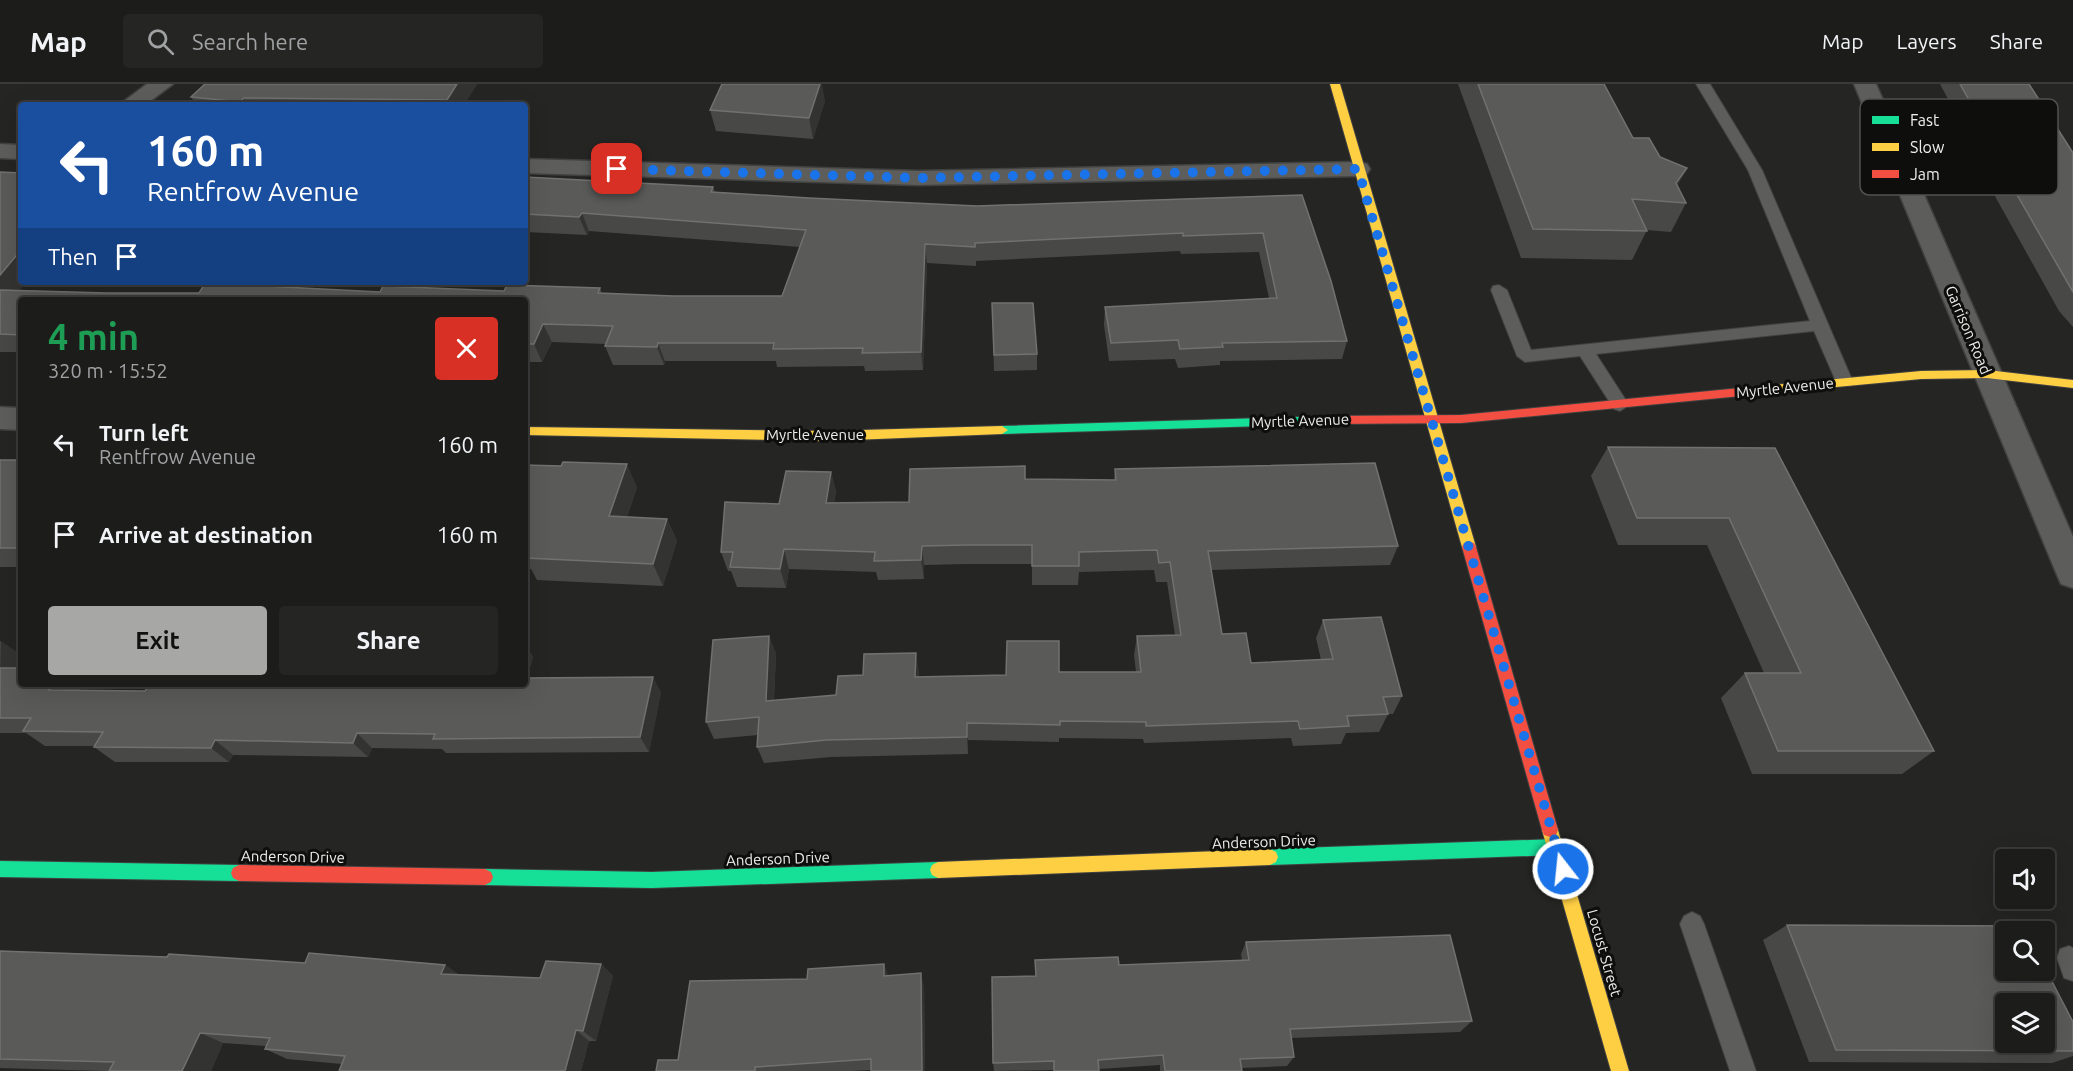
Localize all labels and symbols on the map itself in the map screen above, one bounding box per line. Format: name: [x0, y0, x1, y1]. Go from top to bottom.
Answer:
legend: [1860, 99, 2058, 195]
text: Fast: [1910, 111, 1940, 129]
text: Slow: [1910, 138, 1945, 156]
pin: [591, 143, 642, 194]
text: Jam: [1910, 165, 1940, 183]
street label: Garrison Road: [1942, 283, 1995, 377]
street label: Myrtle Avenue: [1735, 374, 1835, 401]
street label: Myrtle Avenue: [1251, 410, 1349, 431]
street label: Myrtle Avenue: [766, 426, 864, 443]
street label: Anderson Drive: [1212, 831, 1316, 852]
position arrow: [1531, 837, 1595, 901]
street label: Anderson Drive: [241, 847, 345, 866]
street label: Anderson Drive: [726, 848, 830, 869]
street label: Locust Street: [1584, 907, 1625, 998]

